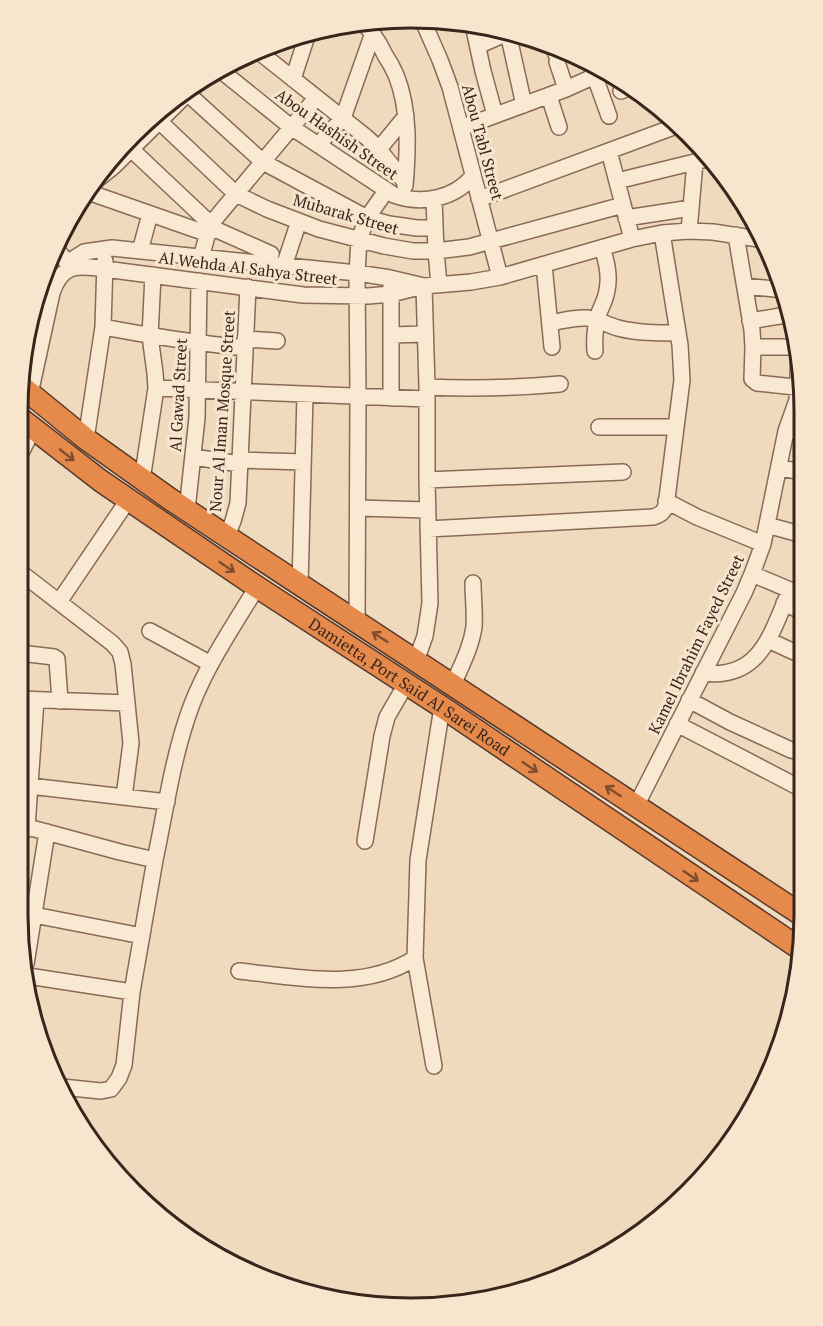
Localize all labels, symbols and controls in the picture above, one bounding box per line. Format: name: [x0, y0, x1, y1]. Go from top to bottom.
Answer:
street label: Abou Tabl Street: [457, 82, 509, 202]
street label: Abou Hashish Street: [271, 83, 403, 185]
street label: Mubarak Street: [291, 188, 401, 240]
street label: Al Wehda Al Sahya Street: [157, 246, 339, 290]
street label: Nour Al Iman Mosque Street: [204, 309, 240, 513]
street label: Al Gawad Street: [164, 337, 192, 452]
one-way arrow: [59, 448, 75, 461]
street label: Kamel Ibrahim Fayed Street: [643, 550, 749, 738]
one-way arrow: [218, 561, 234, 573]
street label: Damietta, Port Said Al Sarei Road: [305, 612, 515, 761]
one-way arrow: [372, 631, 389, 643]
one-way arrow: [521, 760, 538, 773]
one-way arrow: [605, 784, 622, 796]
one-way arrow: [682, 870, 699, 882]

